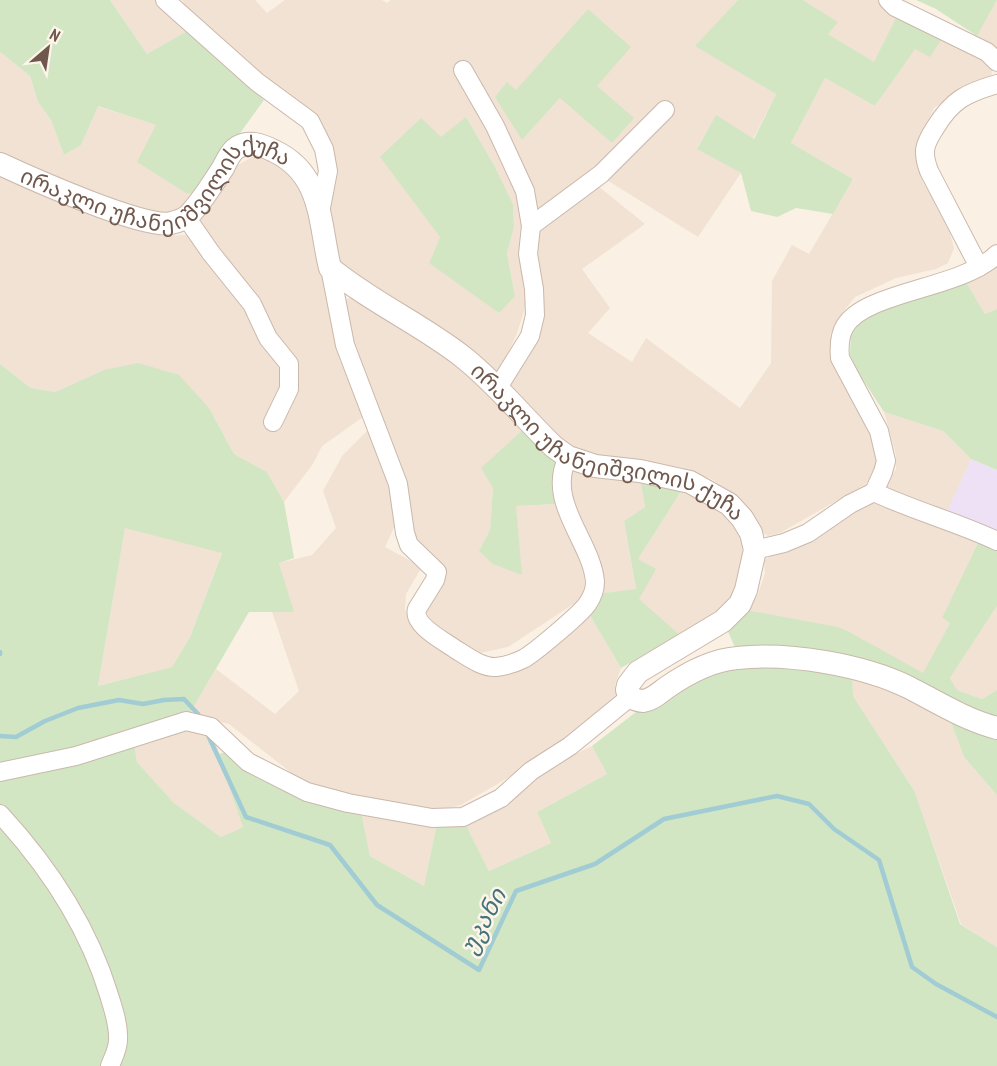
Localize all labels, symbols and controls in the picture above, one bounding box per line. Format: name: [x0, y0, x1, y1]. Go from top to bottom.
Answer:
north arrow: [18, 18, 78, 78]
text: N: [47, 24, 64, 46]
street label: ირაკლი უჩანეიშვილის ქუჩა: [16, 129, 297, 238]
street label: ირაკლი უჩანეიშვილის ქუჩა: [465, 356, 751, 526]
water label: უკანი: [453, 882, 514, 959]

